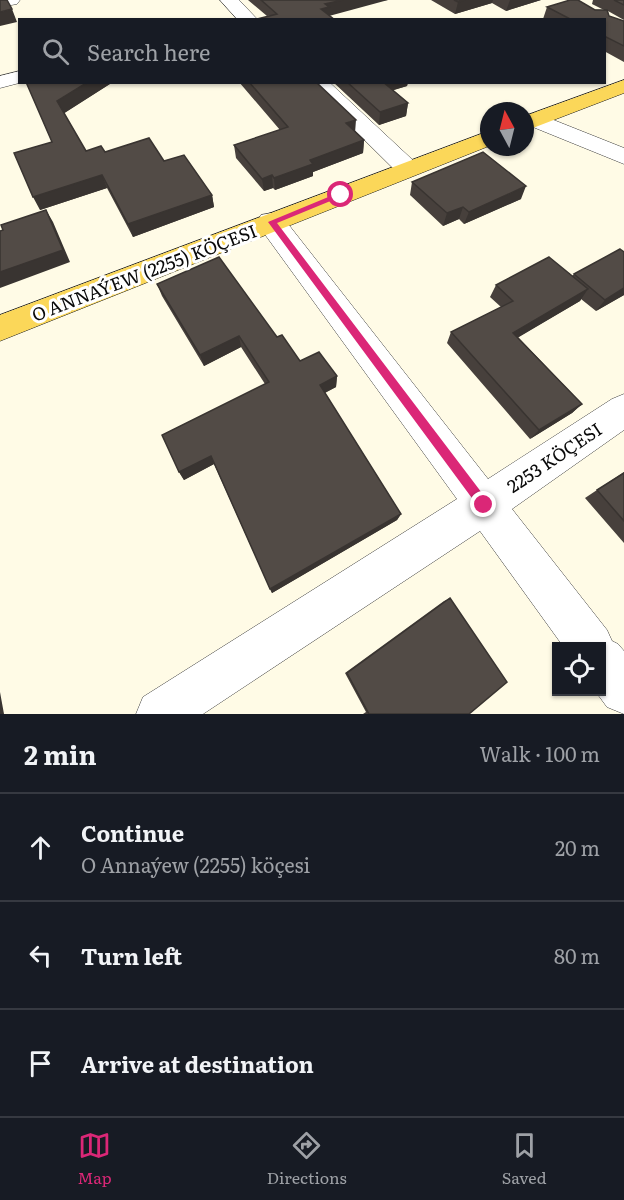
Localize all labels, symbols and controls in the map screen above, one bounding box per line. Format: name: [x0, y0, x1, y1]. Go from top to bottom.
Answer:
search box: [18, 18, 606, 84]
icon: search: [39, 35, 72, 68]
text: Search here: [87, 35, 210, 68]
north arrow: [480, 102, 534, 156]
route start: [327, 181, 353, 207]
street label: O ANNAÝEW (2255) KÖÇESI: [27, 217, 261, 327]
street label: 2253 KÖÇESI: [501, 415, 607, 499]
route end: [470, 491, 496, 517]
map controls: [552, 642, 606, 696]
button: locate: [552, 642, 606, 696]
text: 2 min: [24, 734, 97, 773]
text: Walk · 100 m: [479, 738, 600, 768]
text: Continue: [81, 816, 184, 849]
icon: ahead: [24, 831, 57, 864]
text: 20 m: [555, 832, 600, 862]
text: O Annaýew (2255) köçesi: [81, 849, 310, 879]
icon: left: [24, 939, 57, 972]
text: Turn left: [81, 939, 182, 972]
text: 80 m: [554, 940, 600, 970]
icon: arrive: [24, 1047, 57, 1080]
text: Arrive at destination: [81, 1047, 314, 1080]
tab: Map: [78, 1129, 112, 1189]
tab: Directions: [267, 1129, 347, 1189]
tab: Saved: [502, 1129, 546, 1189]

